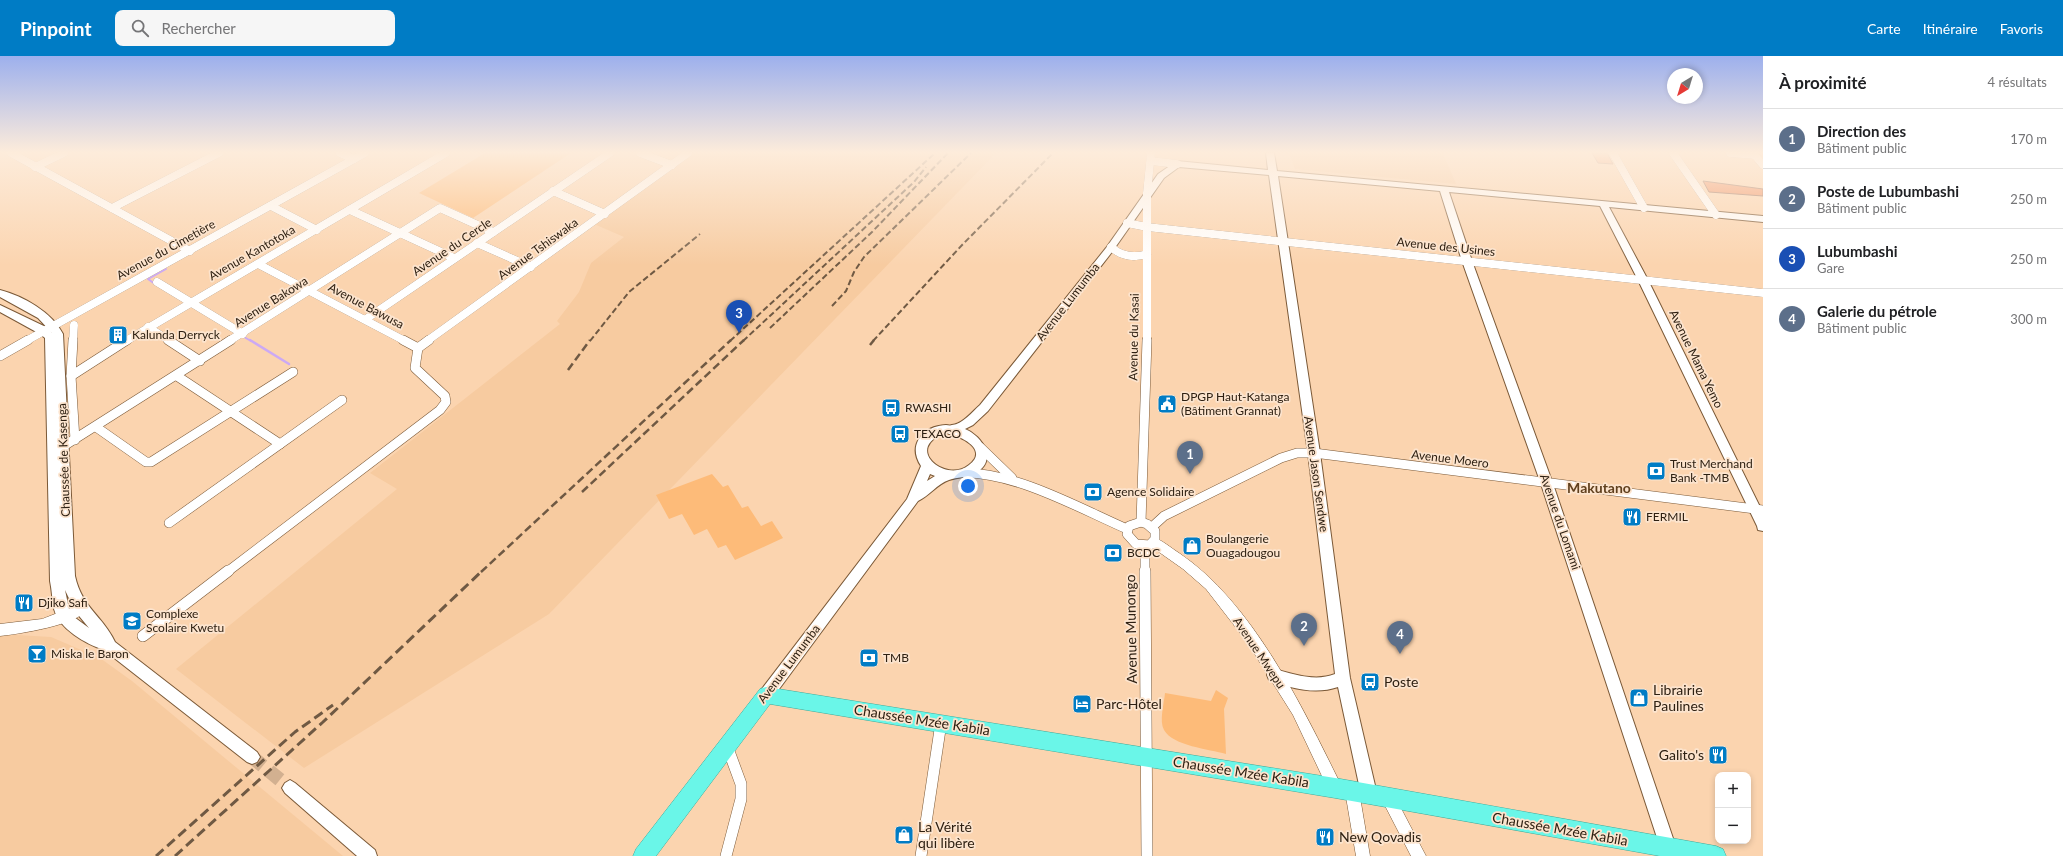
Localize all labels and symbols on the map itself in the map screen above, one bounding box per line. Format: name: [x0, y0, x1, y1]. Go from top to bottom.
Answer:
north arrow: [1667, 68, 1703, 104]
street label: Avenue du Cercle: [409, 214, 494, 279]
street label: Avenue Tshiswaka: [495, 214, 581, 283]
street label: Avenue du Cimetière: [114, 216, 218, 283]
street label: Avenue Kantotoka: [206, 222, 298, 283]
street label: Avenue des Usines: [1396, 234, 1496, 259]
street label: Avenue Lumumba: [1033, 260, 1103, 344]
street label: Avenue Bakowa: [231, 273, 310, 330]
street label: Avenue Bawusa: [326, 279, 407, 332]
street label: Avenue du Kasai: [1125, 293, 1142, 381]
pin: 3: [726, 300, 752, 333]
street label: Avenue Mama Yemo: [1666, 307, 1727, 410]
building icon: Kalunda Derryck: [107, 324, 129, 346]
place label: Kalunda Derryck: [132, 327, 221, 342]
place label: DPGP Haut-Katanga (Bâtiment Grannat): [1181, 389, 1289, 418]
public building icon: DPGP Haut-Katanga (Bâtiment Grannat): [1156, 393, 1178, 415]
bus stop icon: RWASHI: [880, 397, 902, 419]
place label: RWASHI: [905, 400, 951, 415]
street label: Chaussée de Kasenga: [54, 403, 73, 517]
street label: Avenue Jason Sendwe: [1301, 415, 1332, 533]
bus stop icon: TEXACO: [889, 423, 911, 445]
place label: TEXACO: [914, 426, 962, 441]
pin: 1: [1177, 441, 1203, 474]
street label: Avenue Moero: [1411, 446, 1490, 471]
place label: Trust Merchand Bank -TMB: [1670, 456, 1753, 485]
bank icon: Trust Merchand Bank -TMB: [1645, 460, 1667, 482]
street label: Avenue du Lomami: [1537, 472, 1584, 572]
your location: [958, 476, 978, 496]
district label: Makutano: [1567, 479, 1631, 496]
bank icon: Agence Solidaire: [1082, 481, 1104, 503]
place label: Agence Solidaire: [1107, 484, 1194, 499]
restaurant icon: FERMIL: [1621, 506, 1643, 528]
place label: FERMIL: [1646, 509, 1688, 524]
place label: Boulangerie Ouagadougou: [1206, 531, 1280, 560]
shop icon: Boulangerie Ouagadougou: [1181, 535, 1203, 557]
bank icon: BCDC: [1102, 542, 1124, 564]
place label: BCDC: [1127, 545, 1160, 560]
street label: Avenue Munongo: [1121, 574, 1140, 684]
restaurant icon: Djiko Safi: [13, 592, 35, 614]
place label: Djiko Safi: [38, 595, 88, 610]
place label: Complexe Scolaire Kwetu: [146, 606, 224, 635]
school or university icon: Complexe Scolaire Kwetu: [121, 610, 143, 632]
pin: 2: [1291, 613, 1317, 646]
street label: Avenue Mwepu: [1230, 614, 1289, 691]
street label: Avenue Lumumba: [754, 621, 823, 706]
pin: 4: [1387, 621, 1413, 654]
bar icon: Miska le Baron: [26, 643, 48, 665]
place label: Miska le Baron: [51, 646, 129, 661]
bank icon: TMB: [858, 647, 880, 669]
place label: TMB: [883, 650, 909, 665]
bus stop icon: Poste: [1359, 671, 1381, 693]
place label: Poste: [1384, 673, 1418, 690]
place label: Librairie Paulines: [1653, 681, 1704, 714]
shop icon: Librairie Paulines: [1628, 687, 1650, 709]
hotel icon: Parc-Hôtel: [1071, 693, 1093, 715]
place label: Parc-Hôtel: [1096, 695, 1162, 712]
street label: Chaussée Mzée Kabila: [853, 700, 991, 739]
restaurant icon: Galito's: [1707, 744, 1729, 766]
place label: Galito's: [1659, 746, 1704, 763]
street label: Chaussée Mzée Kabila: [1172, 752, 1310, 791]
street label: Chaussée Mzée Kabila: [1491, 808, 1629, 849]
place label: La Vérité qui libère: [918, 818, 975, 851]
shop icon: La Vérité qui libère: [893, 824, 915, 846]
restaurant icon: New Qovadis: [1314, 826, 1336, 848]
place label: New Qovadis: [1339, 828, 1421, 845]

